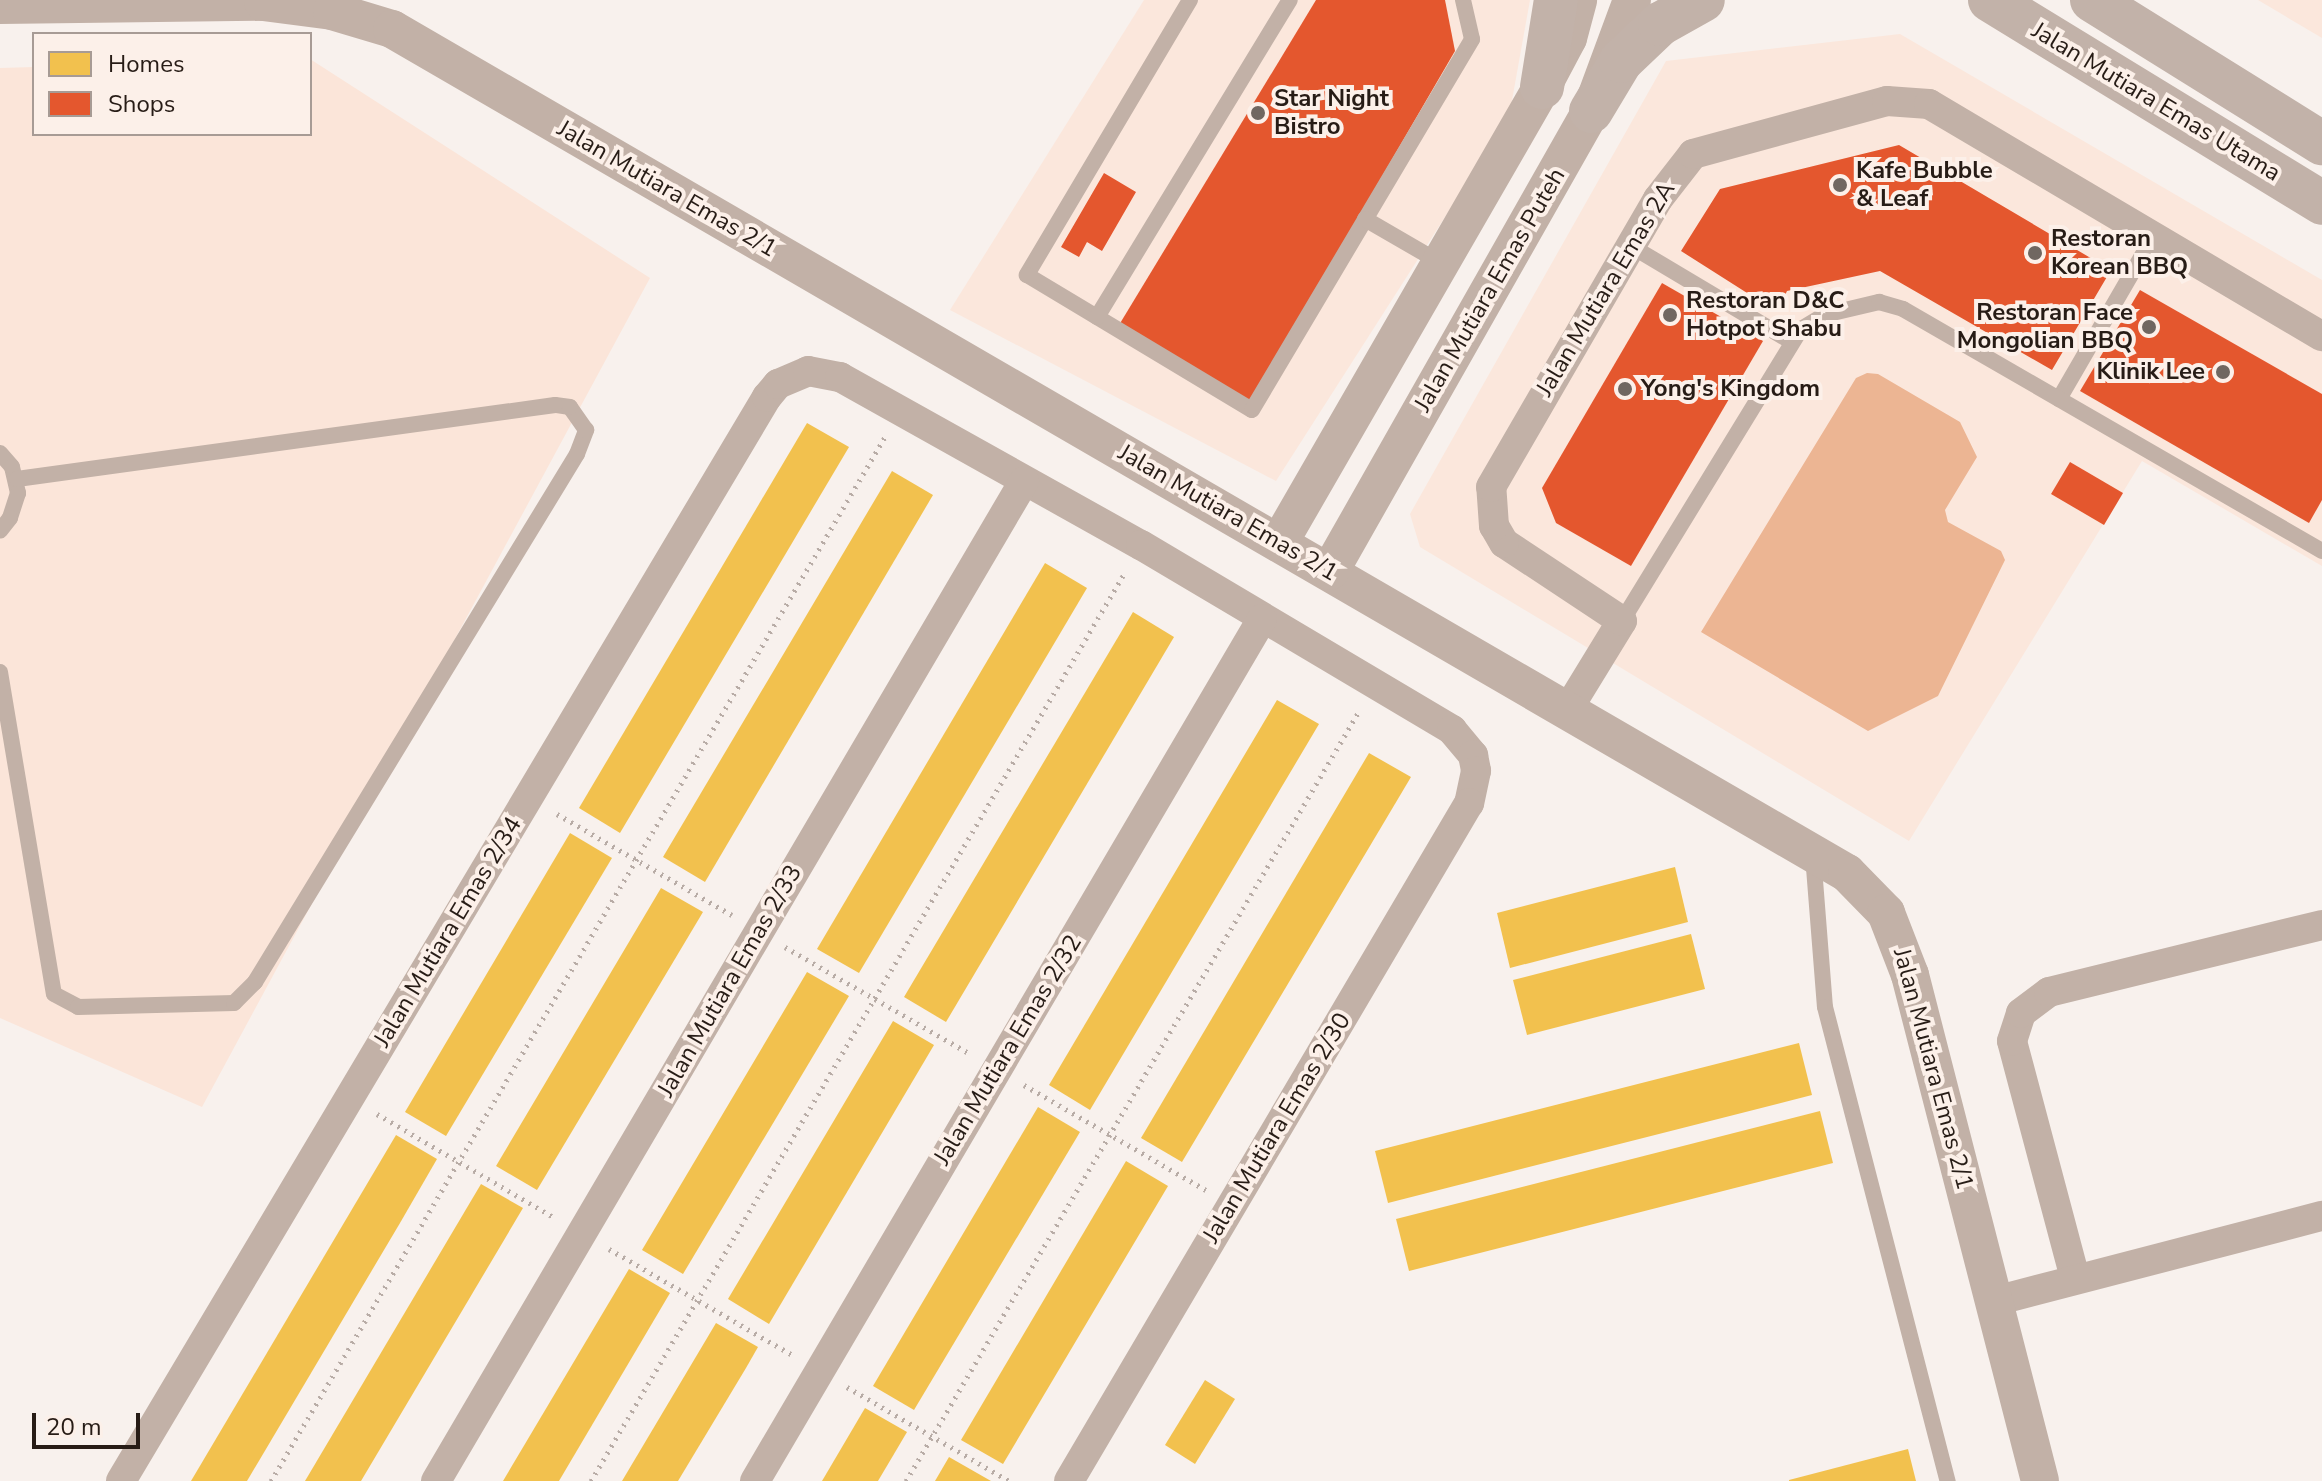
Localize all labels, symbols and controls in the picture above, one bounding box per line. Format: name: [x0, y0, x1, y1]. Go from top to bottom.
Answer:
street label: Jalan Mutiara Emas Utama: [2026, 16, 2286, 188]
legend: [32, 32, 312, 136]
text: Homes: [108, 48, 184, 80]
place label: Star Night Bistro: [1274, 85, 1389, 141]
text: Shops: [108, 88, 175, 120]
marker: Star Night Bistro: [1249, 104, 1267, 122]
street label: Jalan Mutiara Emas 2/1: [552, 114, 782, 264]
place label: Kafe Bubble & Leaf: [1856, 157, 1993, 213]
street label: Jalan Mutiara Emas Puteh: [1408, 163, 1572, 417]
marker: Kafe Bubble & Leaf: [1831, 176, 1849, 194]
street label: Jalan Mutiara Emas 2A: [1531, 177, 1681, 401]
place label: Restoran Korean BBQ: [2051, 225, 2188, 281]
marker: Restoran Korean BBQ: [2026, 244, 2044, 262]
place label: Restoran D&C Hotpot Shabu: [1686, 287, 1845, 343]
place label: Restoran Face Mongolian BBQ: [1957, 299, 2133, 355]
marker: Restoran D&C Hotpot Shabu: [1661, 306, 1679, 324]
marker: Restoran Face Mongolian BBQ: [2140, 318, 2158, 336]
place label: Klinik Lee: [2096, 358, 2205, 386]
marker: Klinik Lee: [2212, 361, 2234, 383]
place label: Yong's Kingdom: [1641, 375, 1820, 403]
marker: Yong's Kingdom: [1616, 380, 1634, 398]
street label: Jalan Mutiara Emas 2/1: [1113, 438, 1343, 588]
street label: Jalan Mutiara Emas 2/34: [368, 812, 528, 1052]
street label: Jalan Mutiara Emas 2/33: [652, 860, 808, 1102]
street label: Jalan Mutiara Emas 2/32: [928, 930, 1088, 1170]
street label: Jalan Mutiara Emas 2/1: [1887, 945, 1979, 1193]
street label: Jalan Mutiara Emas 2/30: [1197, 1008, 1357, 1248]
scale bar: [36, 1397, 144, 1447]
text: 20 m: [46, 1411, 102, 1443]

